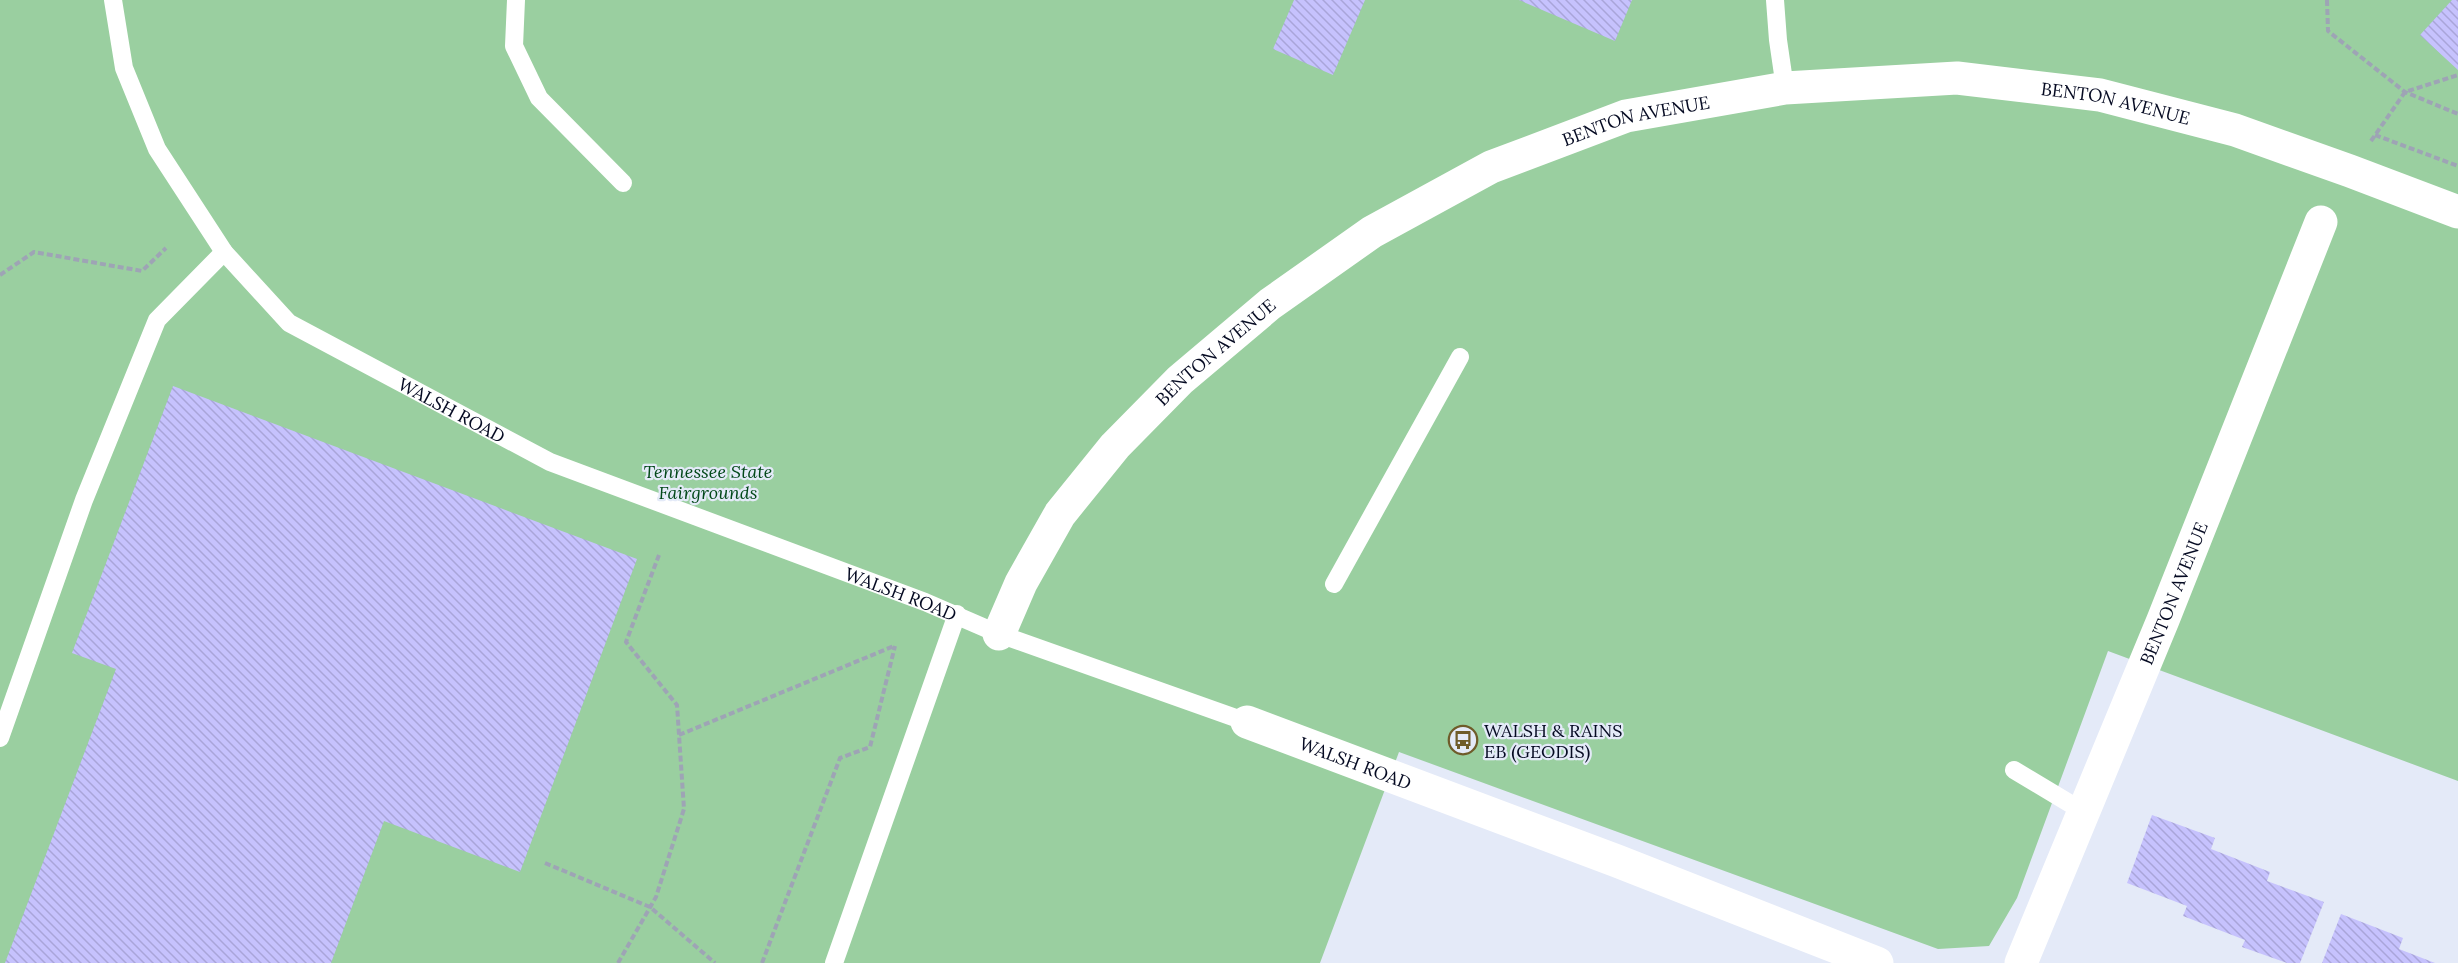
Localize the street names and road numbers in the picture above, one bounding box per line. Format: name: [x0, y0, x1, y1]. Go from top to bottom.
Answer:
street label: BENTON AVENUE: [2040, 77, 2193, 129]
street label: BENTON AVENUE: [1559, 90, 1711, 151]
street label: BENTON AVENUE: [1150, 293, 1280, 410]
street label: WALSH ROAD: [394, 372, 509, 448]
street label: BENTON AVENUE: [2134, 518, 2212, 668]
street label: WALSH ROAD: [842, 562, 960, 626]
street label: WALSH ROAD: [1296, 731, 1415, 794]

